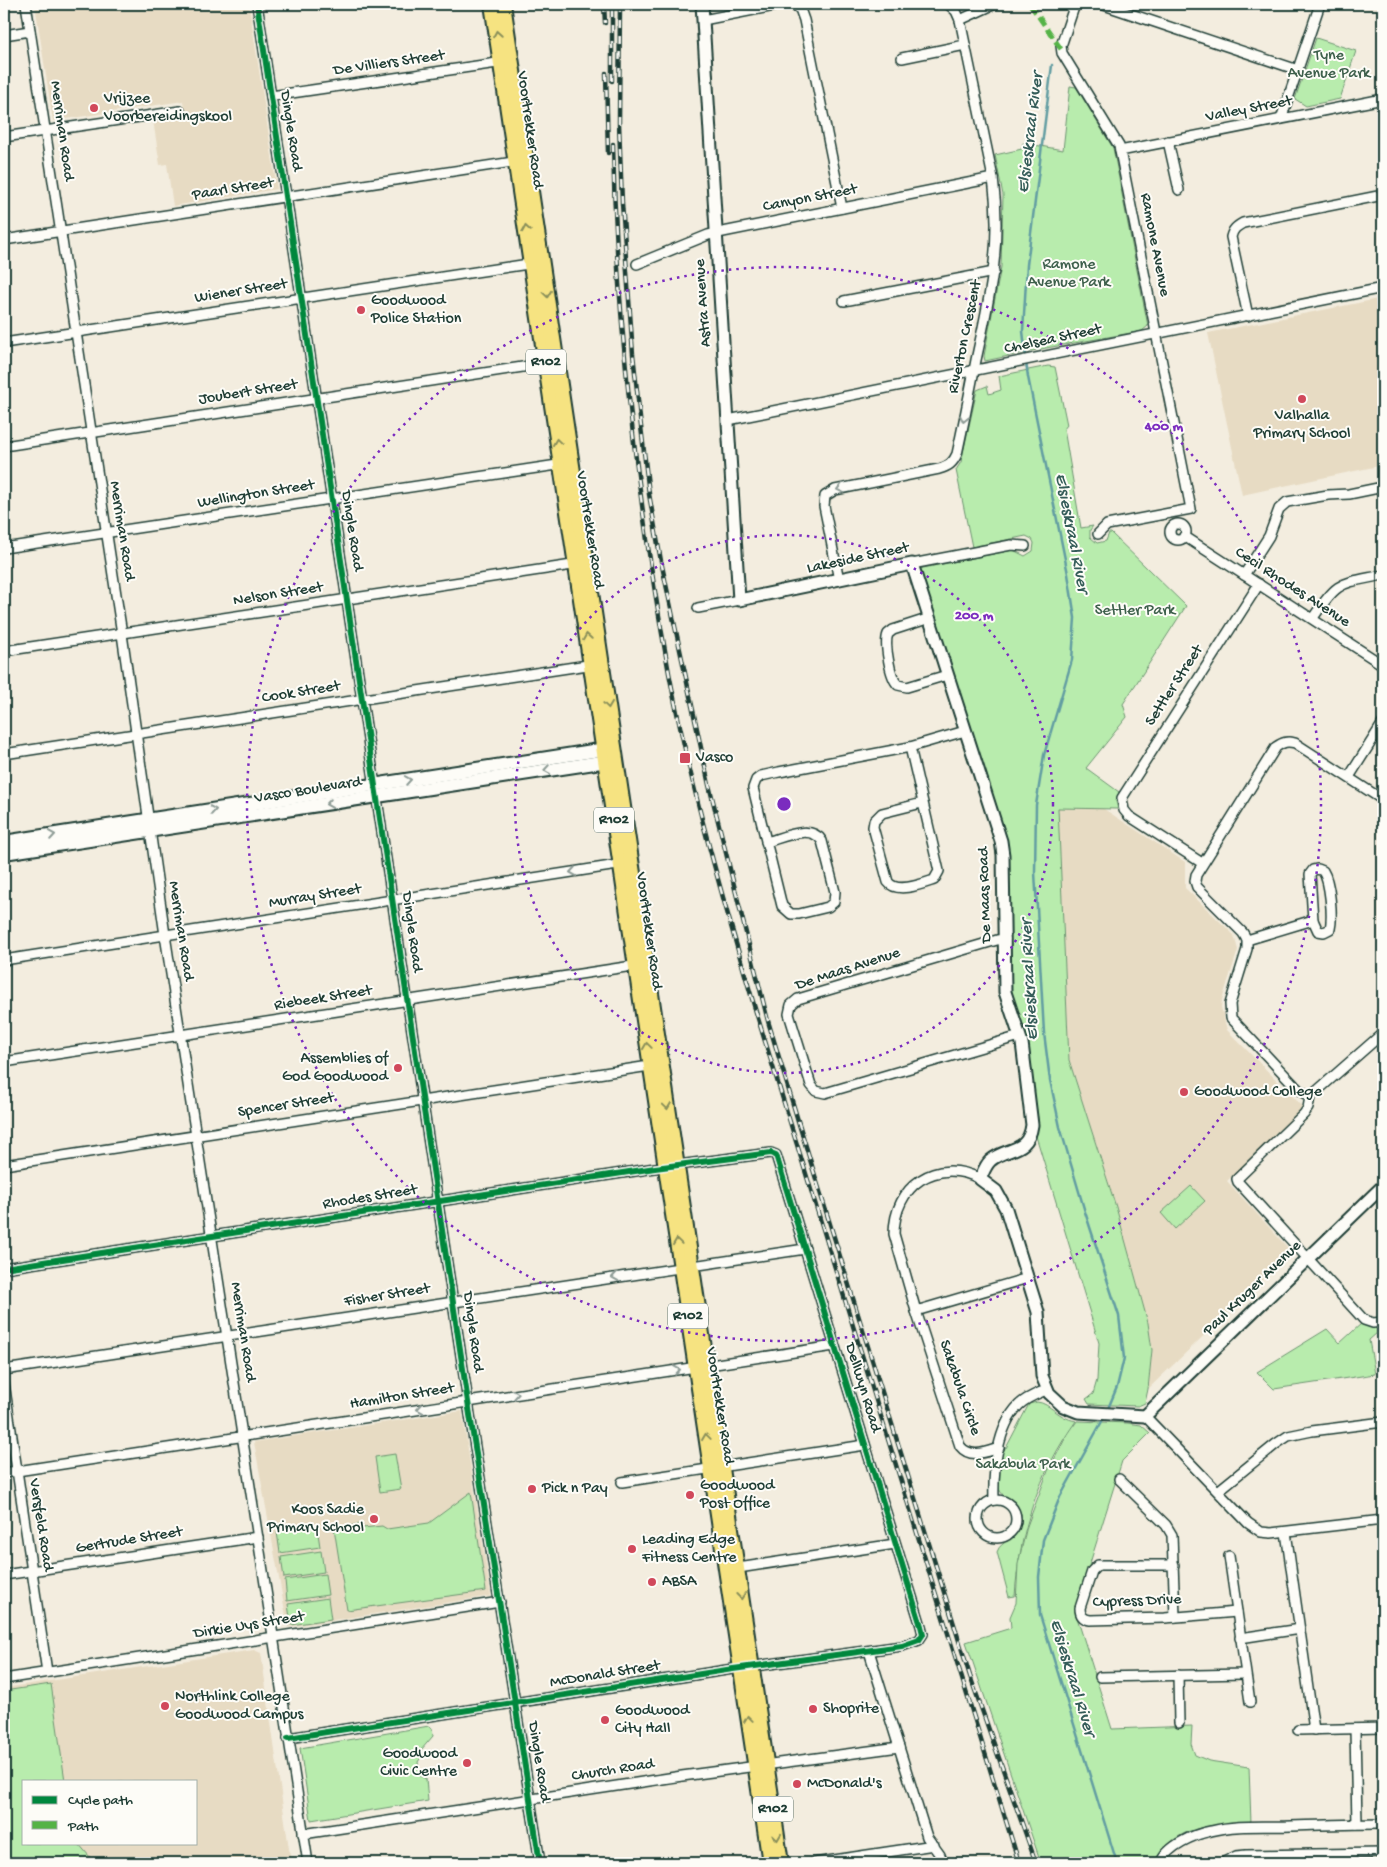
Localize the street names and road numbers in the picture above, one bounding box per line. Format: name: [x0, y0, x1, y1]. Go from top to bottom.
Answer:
street label: De Villiers Street: [331, 47, 447, 81]
street label: Voortrekker Road: [511, 69, 547, 192]
street label: Merriman Road: [45, 80, 78, 184]
street label: Dingle Road: [274, 88, 306, 174]
street label: Valley Street: [1203, 92, 1295, 128]
street label: Paarl Street: [190, 174, 277, 206]
street label: Canyon Street: [761, 180, 860, 217]
street label: Ramone Avenue: [1135, 192, 1173, 299]
street label: Astra Avenue: [691, 258, 717, 348]
street label: Wiener Street: [193, 275, 290, 309]
street label: Riverton Crescent: [945, 277, 988, 395]
street label: Chelsea Street: [1003, 320, 1105, 360]
road number: R102: [526, 350, 566, 374]
street label: Joubert Street: [197, 376, 300, 410]
street label: Voortrekker Road: [570, 469, 608, 592]
street label: Wellington Street: [196, 476, 317, 514]
street label: Merriman Road: [104, 480, 139, 584]
street label: Dingle Road: [335, 488, 367, 574]
street label: Lakeside Street: [805, 539, 912, 579]
street label: Cecil Rhodes Avenue: [1231, 544, 1354, 633]
street label: Nelson Street: [232, 578, 326, 611]
street label: Settler Street: [1142, 641, 1209, 730]
street label: Cook Street: [261, 677, 343, 709]
street label: Vasco Boulevard: [252, 773, 364, 809]
road number: R102: [594, 808, 634, 832]
street label: De Maas Road: [975, 845, 997, 944]
street label: Voortrekker Road: [630, 870, 666, 993]
street label: Merriman Road: [163, 880, 198, 984]
street label: Murray Street: [268, 880, 364, 914]
street label: Dingle Road: [396, 890, 426, 975]
street label: De Maas Avenue: [792, 944, 904, 996]
street label: Riebeek Street: [273, 982, 375, 1016]
street label: Spencer Street: [237, 1089, 337, 1123]
street label: Rhodes Street: [321, 1181, 420, 1215]
street label: Paul Kruger Avenue: [1199, 1237, 1307, 1341]
street label: Fisher Street: [342, 1280, 433, 1312]
street label: Merriman Road: [225, 1281, 260, 1385]
street label: Dingle Road: [457, 1290, 487, 1375]
road number: R102: [668, 1304, 708, 1328]
street label: Sakabula Circle: [934, 1338, 984, 1439]
street label: Dellwyn Road: [839, 1340, 885, 1436]
street label: Voortrekker Road: [700, 1345, 738, 1468]
street label: Hamilton Street: [349, 1379, 457, 1415]
street label: Versfeld Road: [23, 1476, 57, 1574]
street label: Gertrude Street: [74, 1523, 185, 1559]
street label: Cypress Drive: [1092, 1591, 1182, 1613]
street label: Dirkie Uys Street: [191, 1608, 307, 1644]
street label: McDonald Street: [549, 1657, 663, 1693]
street label: Dingle Road: [522, 1719, 554, 1805]
street label: Church Road: [570, 1755, 657, 1787]
road number: R102: [753, 1796, 793, 1822]

